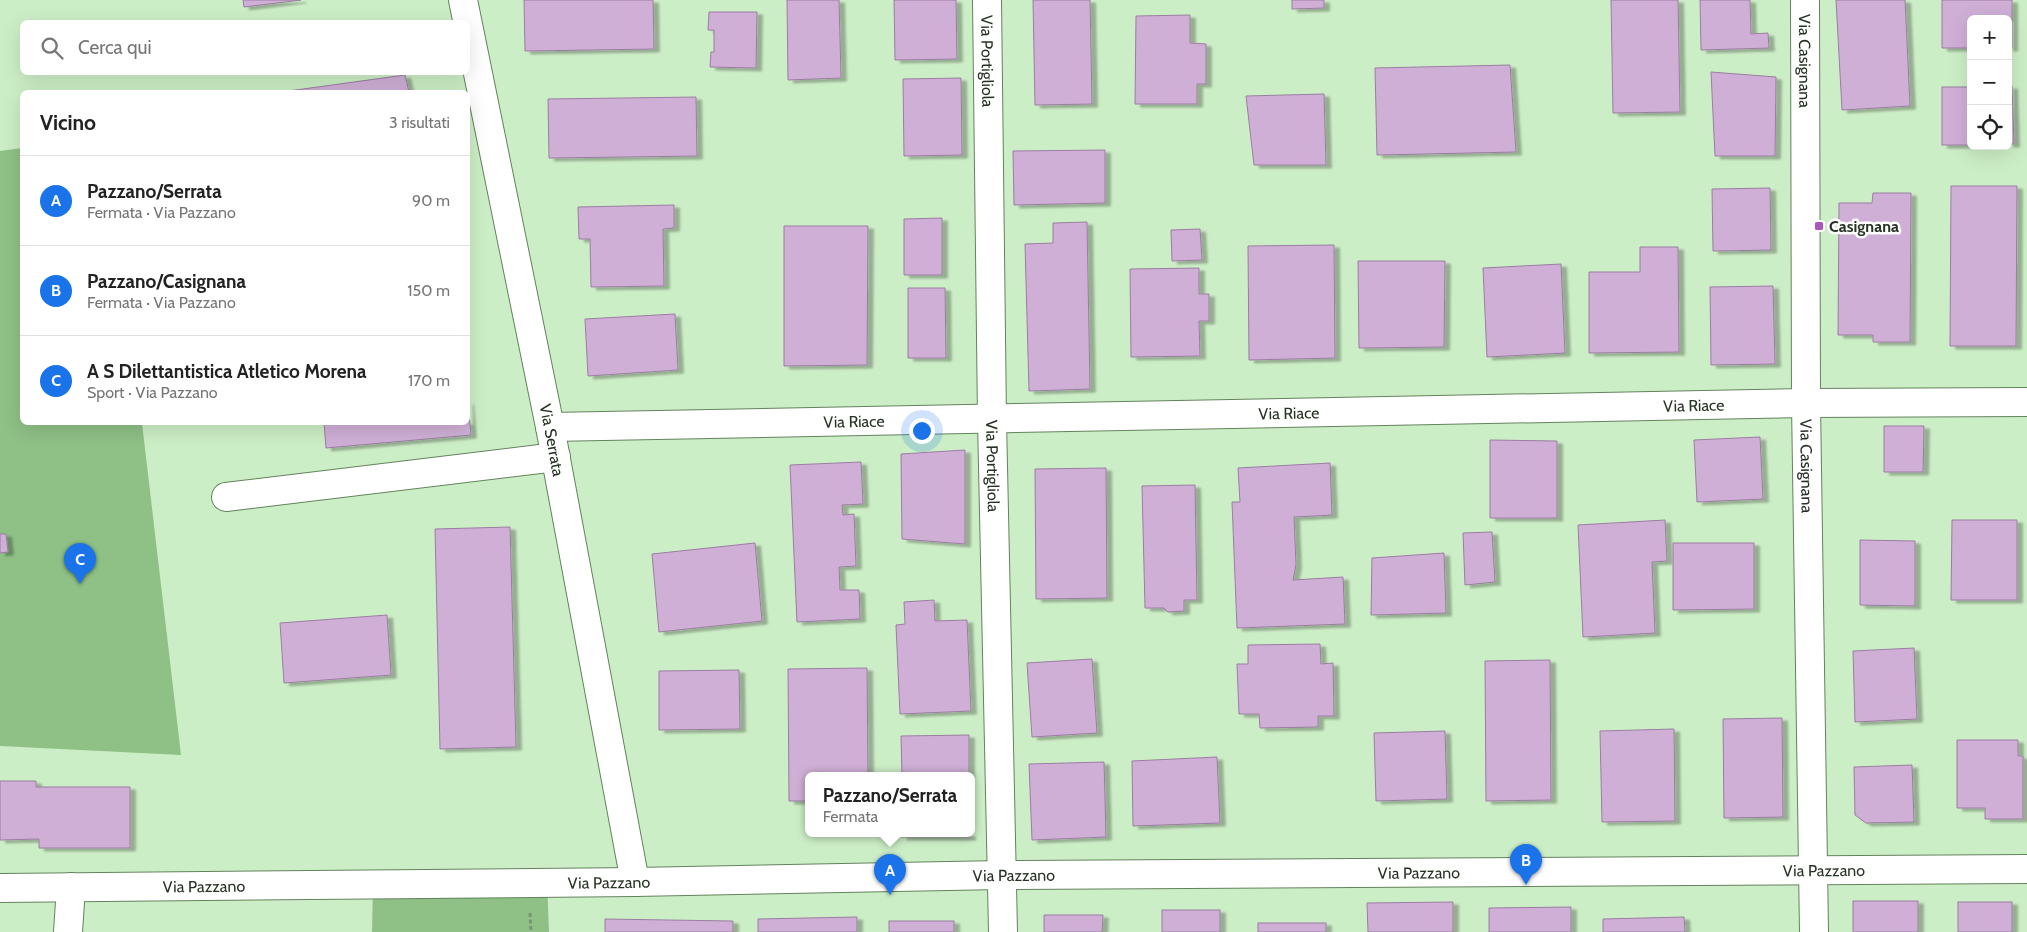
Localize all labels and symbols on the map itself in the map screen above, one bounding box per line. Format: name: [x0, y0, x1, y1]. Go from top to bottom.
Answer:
street label: Via Casignana: [1795, 14, 1814, 108]
street label: Via Portigliola: [977, 15, 997, 108]
place label: Casignana: [1829, 217, 1899, 236]
marker: Casignana: [1813, 220, 1825, 232]
street label: Via Riace: [1663, 396, 1725, 416]
street label: Via Serrata: [536, 402, 568, 478]
street label: Via Riace: [1258, 403, 1320, 423]
street label: Via Riace: [823, 412, 885, 432]
your location: [909, 418, 935, 444]
street label: Via Casignana: [1796, 419, 1817, 513]
street label: Via Portigliola: [982, 420, 1003, 513]
pin: C: [64, 543, 96, 584]
pin: B: [1510, 844, 1542, 885]
pin: A: [874, 854, 906, 895]
street label: Via Pazzano: [1783, 861, 1865, 880]
street label: Via Pazzano: [1378, 863, 1460, 883]
street label: Via Pazzano: [973, 866, 1055, 886]
street label: Via Pazzano: [568, 873, 651, 893]
street label: Via Pazzano: [163, 877, 245, 896]

